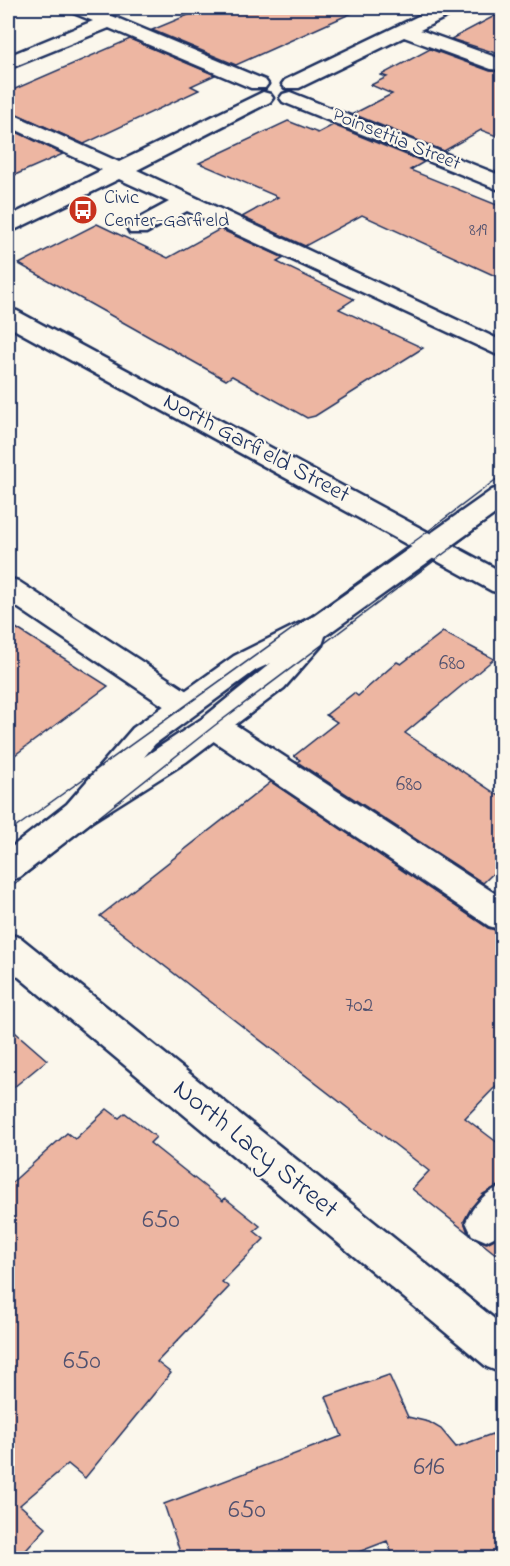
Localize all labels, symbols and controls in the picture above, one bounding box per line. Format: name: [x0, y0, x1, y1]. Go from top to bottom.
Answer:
street label: Poinsettia Street: [327, 101, 465, 179]
place label: Civic Center-Garfield: [104, 184, 229, 236]
bus stop icon: Civic Center-Garfield: [67, 194, 99, 226]
house number: 819: [469, 218, 488, 244]
street label: North Garfield Street: [156, 385, 356, 513]
house number: 680: [439, 649, 465, 679]
house number: 680: [396, 770, 422, 800]
house number: 702: [345, 991, 373, 1021]
street label: North Lacy Street: [163, 1070, 347, 1230]
house number: 650: [142, 1202, 180, 1240]
house number: 650: [63, 1343, 101, 1381]
house number: 616: [413, 1449, 445, 1487]
house number: 650: [228, 1492, 266, 1530]

